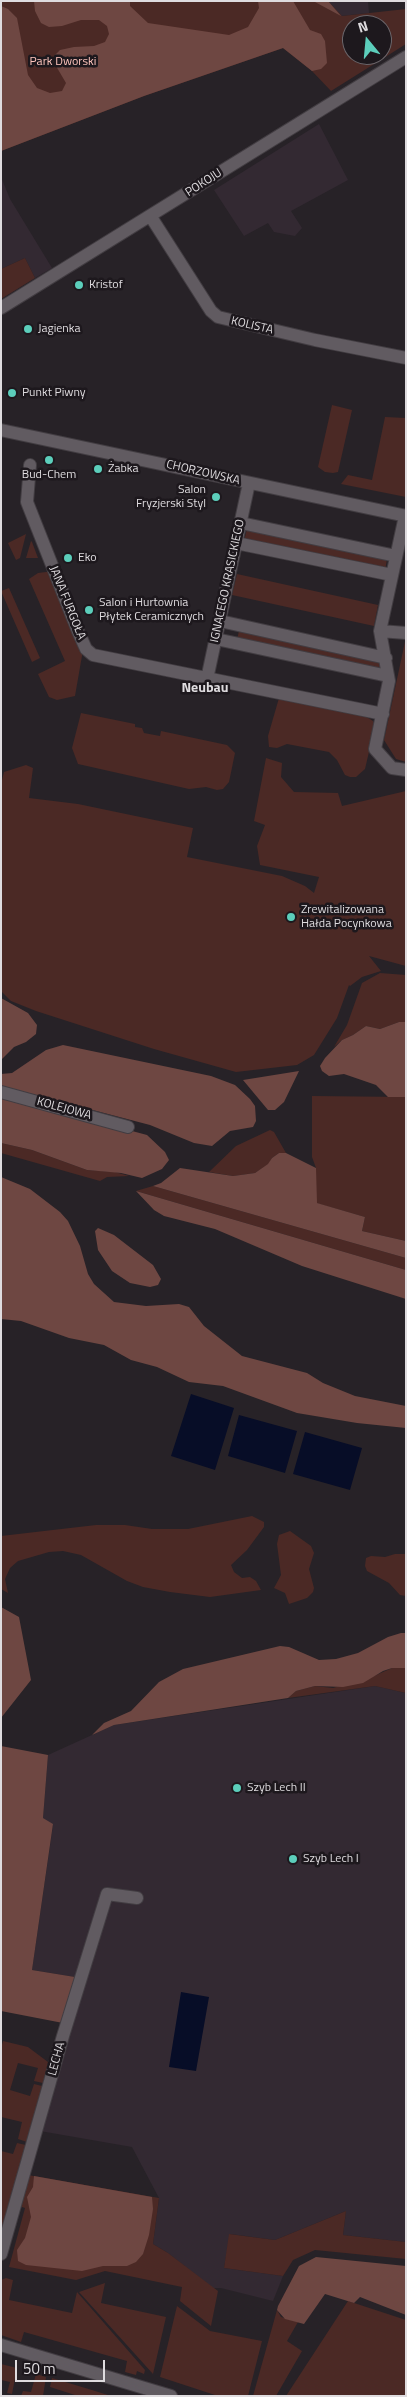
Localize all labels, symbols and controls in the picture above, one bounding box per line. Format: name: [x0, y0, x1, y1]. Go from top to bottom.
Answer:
north arrow: [342, 15, 392, 65]
text: N: [355, 15, 370, 38]
park label: Park Dworski: [30, 55, 96, 69]
street label: POKOJU: [183, 166, 225, 200]
place label: Kristof: [89, 278, 123, 292]
marker: Kristof: [73, 279, 85, 291]
street label: KOLISTA: [230, 314, 274, 338]
place label: Jagienka: [38, 322, 81, 336]
marker: Jagienka: [22, 323, 34, 335]
place label: Punkt Piwny: [22, 386, 86, 400]
marker: Punkt Piwny: [6, 387, 18, 399]
marker: Bud-Chem: [43, 454, 55, 466]
street label: CHORZOWSKA: [165, 458, 241, 488]
place label: Żabka: [108, 462, 138, 476]
marker: Żabka: [92, 463, 104, 475]
place label: Bud-Chem: [22, 468, 76, 482]
place label: Salon Fryzjerski Styl: [136, 483, 206, 511]
marker: Salon Fryzjerski Styl: [210, 491, 222, 503]
street label: IGNACEGO KRASICKIEGO: [208, 518, 248, 644]
place label: Eko: [78, 551, 97, 565]
marker: Eko: [62, 552, 74, 564]
street label: JANA FURGOŁA: [46, 564, 88, 642]
place label: Salon i Hurtownia Płytek Ceramicznych: [99, 596, 204, 624]
marker: Salon i Hurtownia Płytek Ceramicznych: [83, 604, 95, 616]
district label: Neubau: [181, 681, 229, 697]
place label: Zrewitalizowana Hałda Pocynkowa: [301, 903, 392, 931]
marker: Zrewitalizowana Hałda Pocynkowa: [285, 911, 297, 923]
street label: KOLEJOWA: [35, 1095, 93, 1123]
place label: Szyb Lech II: [247, 1781, 306, 1795]
marker: Szyb Lech II: [231, 1782, 243, 1794]
place label: Szyb Lech I: [303, 1852, 359, 1866]
marker: Szyb Lech I: [287, 1853, 299, 1865]
street label: LECHA: [46, 2041, 68, 2077]
scale bar: [18, 2350, 108, 2382]
text: 50 m: [23, 2357, 56, 2380]

